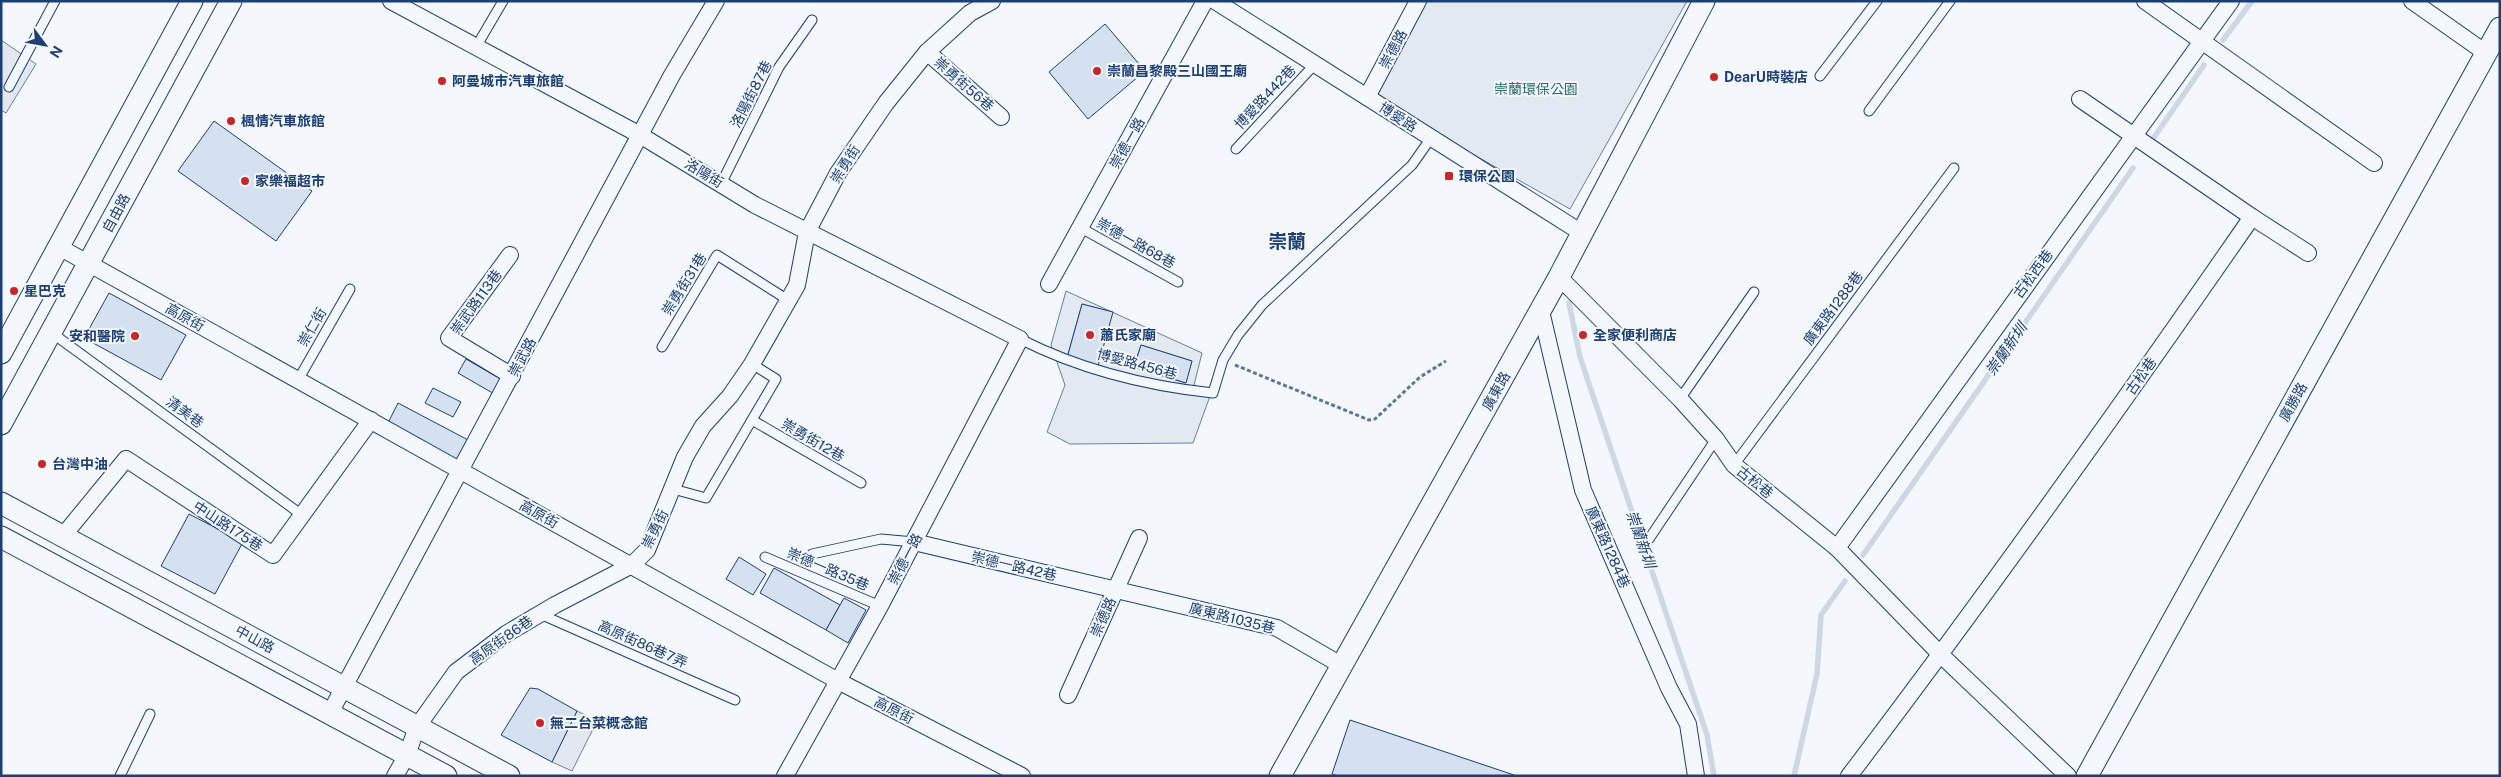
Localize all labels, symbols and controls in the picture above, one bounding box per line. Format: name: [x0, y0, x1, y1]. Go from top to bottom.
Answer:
north arrow: [20, 20, 70, 70]
street label: 崇德路: [1376, 27, 1410, 71]
text: N: [46, 43, 66, 61]
street label: 崇勇街56巷: [931, 54, 997, 114]
street label: 洛陽街87巷: [727, 58, 775, 130]
street label: 博愛路442巷: [1231, 62, 1299, 132]
place label: 崇蘭昌黎殿三山國王廟: [1107, 63, 1247, 79]
marker: 崇蘭昌黎殿三山國王廟: [1091, 65, 1103, 77]
place label: DearU時裝店: [1724, 69, 1808, 85]
marker: DearU時裝店: [1708, 71, 1720, 83]
place label: 阿曼城市汽車旅館: [452, 73, 564, 89]
marker: 阿曼城市汽車旅館: [436, 75, 448, 87]
park label: 崇蘭環保公園: [1494, 81, 1578, 97]
street label: 博愛路: [1376, 99, 1420, 135]
place label: 楓情汽車旅館: [241, 113, 325, 129]
marker: 楓情汽車旅館: [225, 115, 237, 127]
street label: 崇德一路: [1106, 115, 1148, 171]
street label: 崇勇街: [827, 142, 863, 186]
street label: 洛陽街: [682, 155, 726, 191]
place label: 環保公園: [1459, 168, 1515, 184]
marker: 環保公園: [1443, 170, 1455, 182]
place label: 家樂福超市: [255, 173, 325, 189]
marker: 家樂福超市: [239, 175, 251, 187]
street label: 自由路: [99, 191, 133, 235]
street label: 崇德一路68巷: [1094, 215, 1178, 271]
district label: 崇蘭: [1268, 230, 1306, 252]
street label: 古松西巷: [2010, 247, 2056, 301]
street label: 崇勇街31巷: [659, 250, 709, 318]
street label: 崇武路113巷: [447, 266, 505, 338]
street label: 廣東路1288巷: [1800, 268, 1866, 348]
place label: 星巴克: [24, 283, 66, 299]
marker: 星巴克: [8, 285, 20, 297]
street label: 高原街: [163, 300, 207, 334]
street label: 崇仁街: [295, 305, 329, 349]
water label: 崇蘭新圳: [1982, 318, 2031, 378]
place label: 蕭氏家廟: [1100, 327, 1156, 343]
place label: 全家便利商店: [1593, 327, 1677, 343]
place label: 安和醫院: [69, 328, 125, 344]
marker: 蕭氏家廟: [1084, 329, 1096, 341]
marker: 全家便利商店: [1577, 329, 1589, 341]
marker: 安和醫院: [129, 330, 141, 342]
street label: 崇武路: [505, 335, 539, 379]
street label: 博愛路456巷: [1095, 346, 1179, 382]
street label: 古松巷: [2122, 354, 2160, 398]
street label: 廣東路: [1479, 369, 1513, 413]
street label: 廣勝路: [2276, 380, 2310, 424]
street label: 清美巷: [163, 393, 207, 431]
street label: 崇勇街12巷: [779, 416, 847, 464]
place label: 台灣中油: [52, 456, 108, 472]
marker: 台灣中油: [36, 458, 48, 470]
street label: 古松巷: [1734, 463, 1776, 501]
street label: 高原街: [517, 497, 561, 531]
street label: 中山路175巷: [190, 498, 266, 554]
street label: 廣東路1284巷: [1583, 504, 1633, 590]
street label: 崇勇街: [639, 507, 671, 551]
water label: 崇蘭新圳: [1623, 508, 1659, 572]
street label: 崇德一路: [885, 531, 925, 587]
street label: 崇德一路35巷: [784, 544, 872, 594]
street label: 崇德一路42巷: [970, 548, 1058, 584]
street label: 崇德路: [1087, 595, 1119, 639]
street label: 廣東路1035巷: [1187, 600, 1277, 636]
street label: 高原街86巷: [466, 612, 536, 668]
street label: 高原街86巷7弄: [596, 617, 690, 671]
street label: 中山路: [233, 622, 277, 656]
street label: 高原街: [872, 693, 916, 727]
place label: 無二台菜概念館: [550, 715, 648, 731]
marker: 無二台菜概念館: [534, 717, 546, 729]

